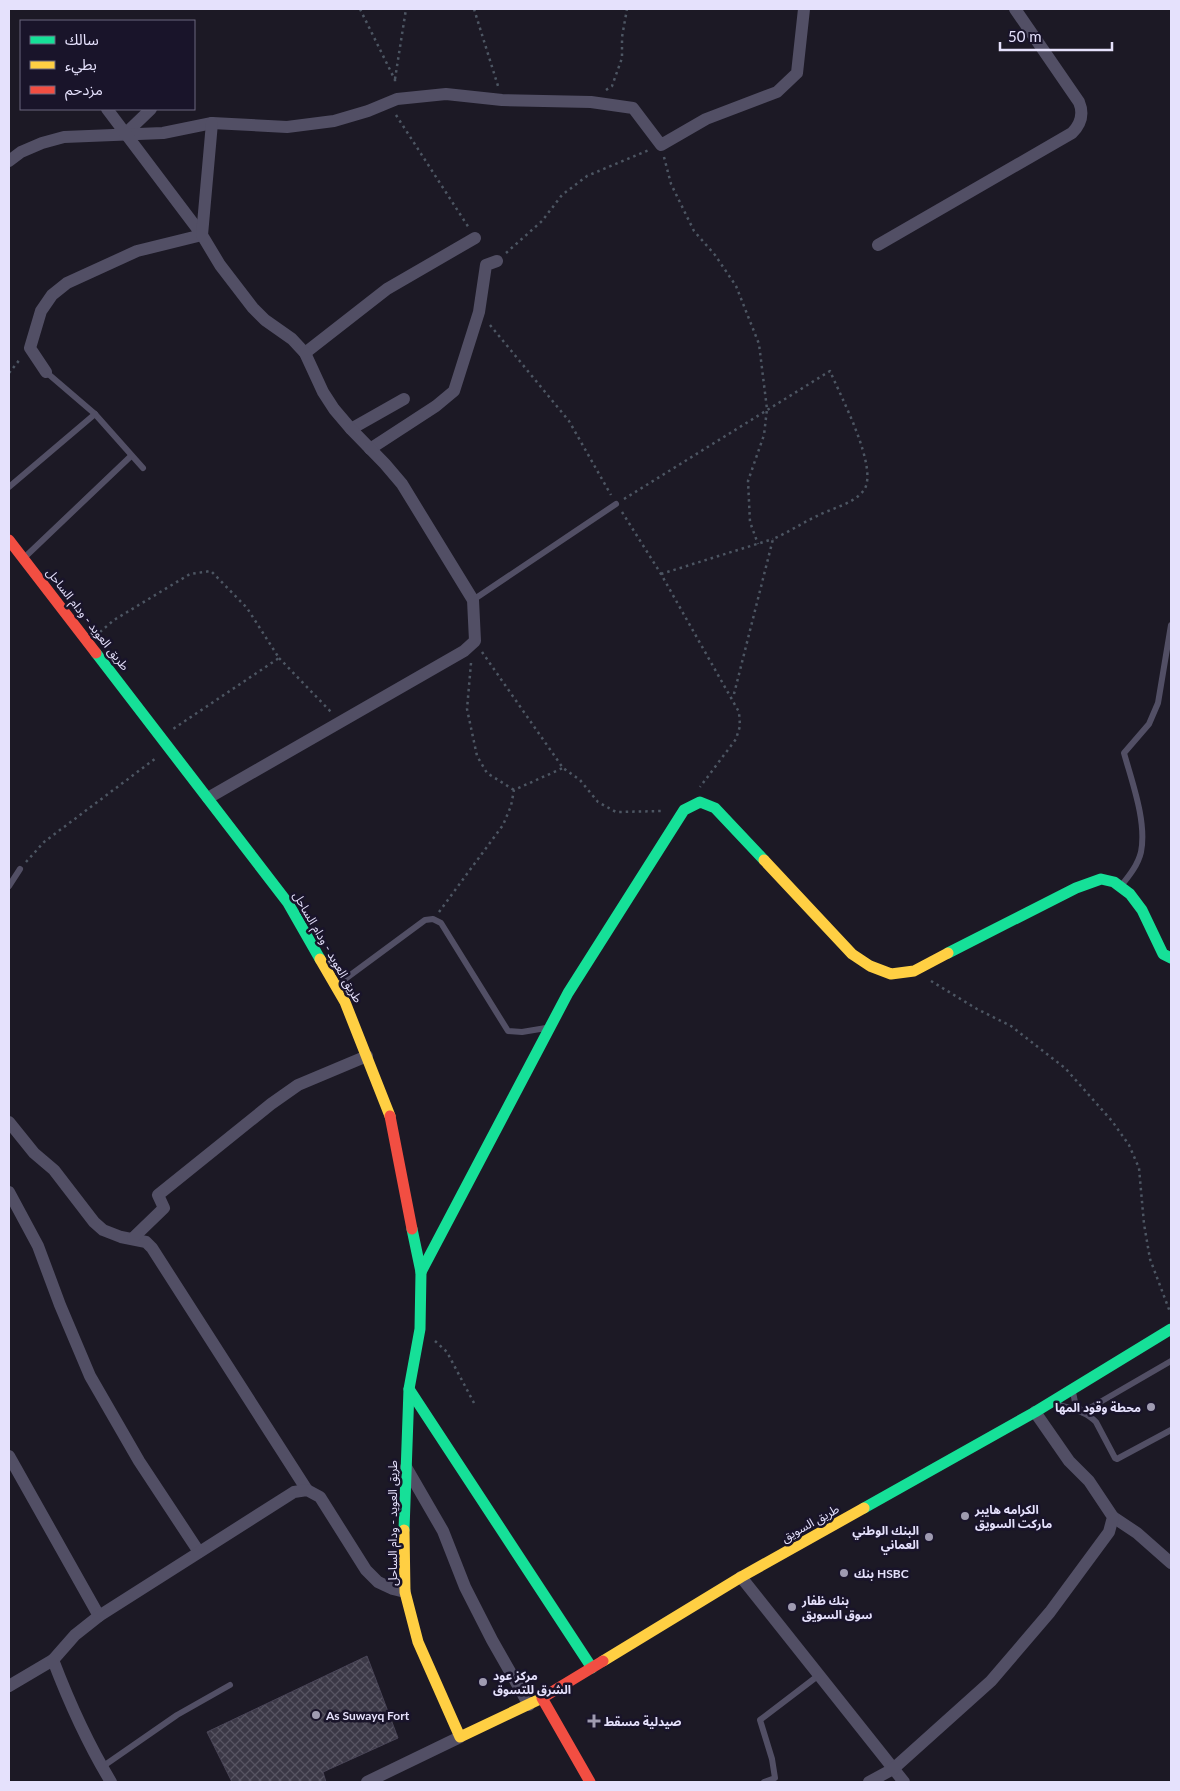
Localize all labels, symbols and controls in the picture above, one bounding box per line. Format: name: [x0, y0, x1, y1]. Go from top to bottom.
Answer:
legend: [20, 20, 195, 110]
scale bar: [1000, 20, 1112, 52]
text: 50 m: [1008, 27, 1042, 45]
text: سالك: [65, 30, 99, 48]
text: بطيء: [65, 55, 97, 76]
text: مزدحم: [65, 80, 103, 101]
street label: طريق العويد - ودام الساحل: [42, 565, 133, 674]
street label: طريق العويد - ودام الساحل: [288, 889, 366, 1006]
place label: محطة وقود المها: [1055, 1400, 1141, 1415]
marker: محطة وقود المها: [1145, 1401, 1157, 1413]
street label: طريق العويد - ودام الساحل: [385, 1460, 402, 1586]
street label: طريق السويق: [778, 1501, 842, 1546]
place label: الكرامه هايبر ماركت السويق: [974, 1502, 1052, 1531]
marker: الكرامه هايبر ماركت السويق: [959, 1510, 971, 1522]
place label: البنك الوطني العماني: [852, 1523, 919, 1554]
marker: البنك الوطني العماني: [923, 1531, 935, 1543]
place label: بنك HSBC: [854, 1566, 909, 1581]
marker: بنك HSBC: [838, 1567, 850, 1579]
place label: بنك ظفار سوق السويق: [801, 1593, 873, 1622]
marker: بنك ظفار سوق السويق: [786, 1601, 798, 1613]
place label: مركز عود الشرق للتسوق: [493, 1668, 571, 1697]
marker: مركز عود الشرق للتسوق: [477, 1676, 489, 1688]
place label: As Suwayq Fort: [325, 1708, 410, 1723]
marker: As Suwayq Fort: [310, 1709, 322, 1721]
place label: صيدلية مسقط: [604, 1714, 682, 1729]
marker: صيدلية مسقط: [588, 1715, 600, 1727]

